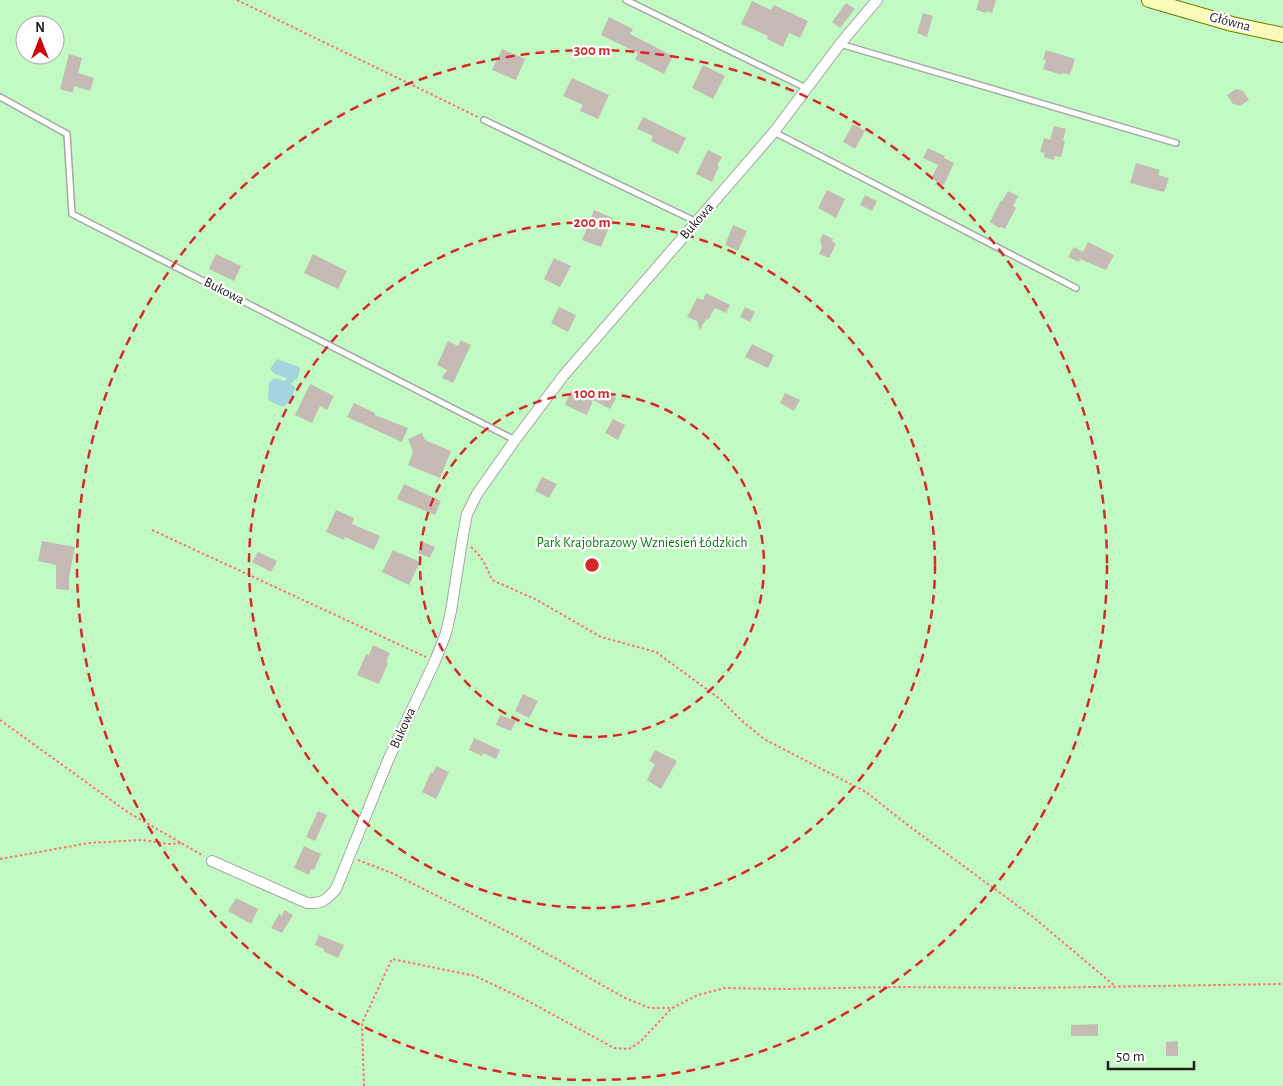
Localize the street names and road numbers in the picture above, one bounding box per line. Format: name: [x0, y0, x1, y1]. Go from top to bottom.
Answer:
street label: Główna: [1208, 10, 1253, 34]
street label: Bukowa: [678, 200, 717, 242]
street label: Bukowa: [202, 275, 247, 307]
street label: Bukowa: [388, 705, 419, 751]

